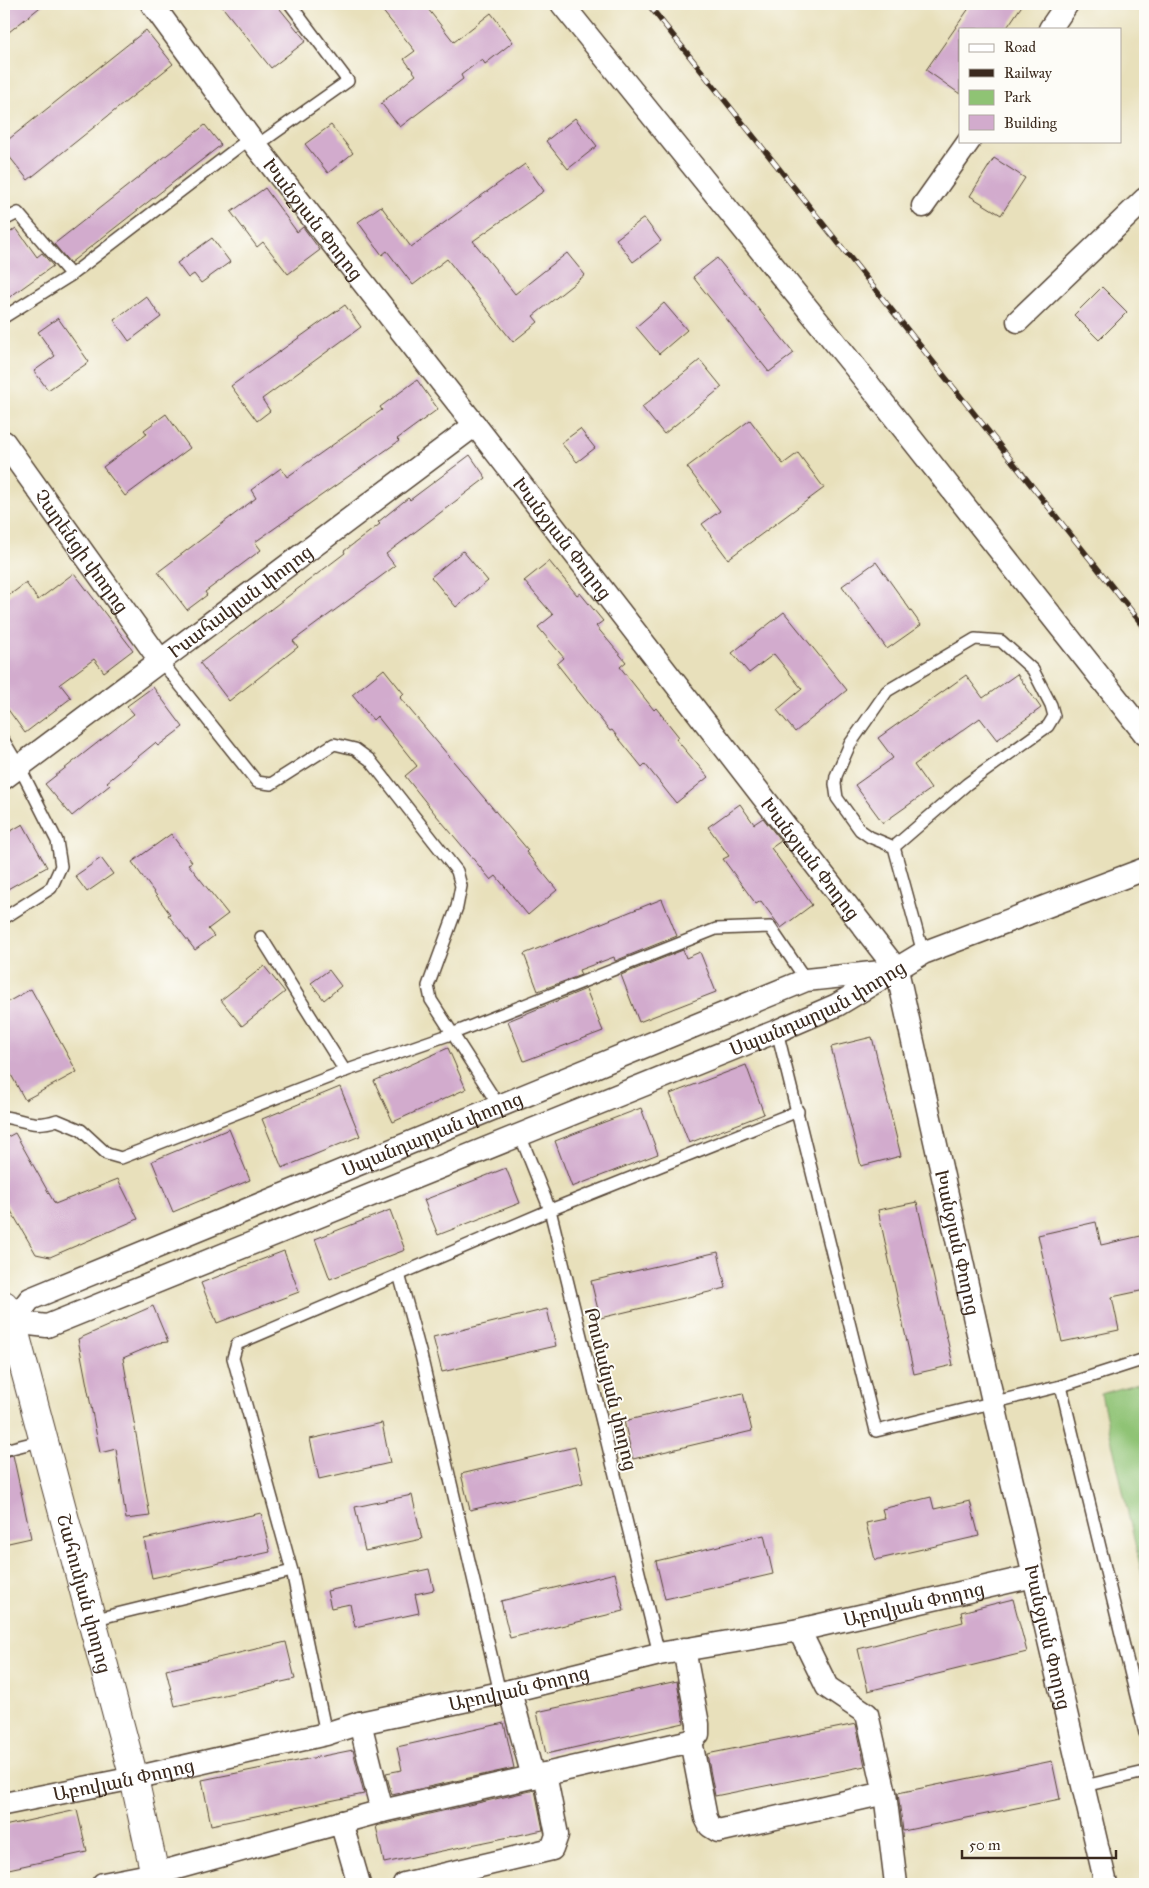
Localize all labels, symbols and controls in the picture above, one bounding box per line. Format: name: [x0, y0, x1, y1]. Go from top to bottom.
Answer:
legend: [959, 28, 1122, 142]
text: Road: [1004, 38, 1036, 56]
text: Railway: [1004, 64, 1053, 82]
text: Park: [1004, 88, 1031, 106]
text: Building: [1004, 114, 1058, 132]
street label: Խանջյան Փողոց: [259, 154, 368, 285]
street label: Խանջյան Փողոց: [508, 473, 617, 604]
street label: Չարենցի փողոց: [30, 485, 134, 617]
street label: Իսահակյան փողոց: [163, 540, 317, 663]
street label: Խանջյան Փողոց: [756, 793, 865, 924]
street label: Սպանդարյան փողոց: [726, 955, 909, 1060]
street label: Սպանդարյան փողոց: [338, 1086, 526, 1181]
street label: Խանջյան Փողոց: [930, 1167, 985, 1317]
street label: Թումանյան փողոց: [580, 1305, 642, 1473]
street label: Շահումյան փողոց: [52, 1512, 117, 1676]
street label: Խանջյան Փողոց: [1020, 1562, 1076, 1712]
street label: Աբովյան Փողոց: [841, 1576, 986, 1631]
street label: Աբովյան Փողոց: [446, 1660, 592, 1715]
street label: Աբովյան Փողոց: [51, 1753, 196, 1805]
scale bar: [962, 1828, 1115, 1860]
text: 50 m: [969, 1836, 1001, 1854]

